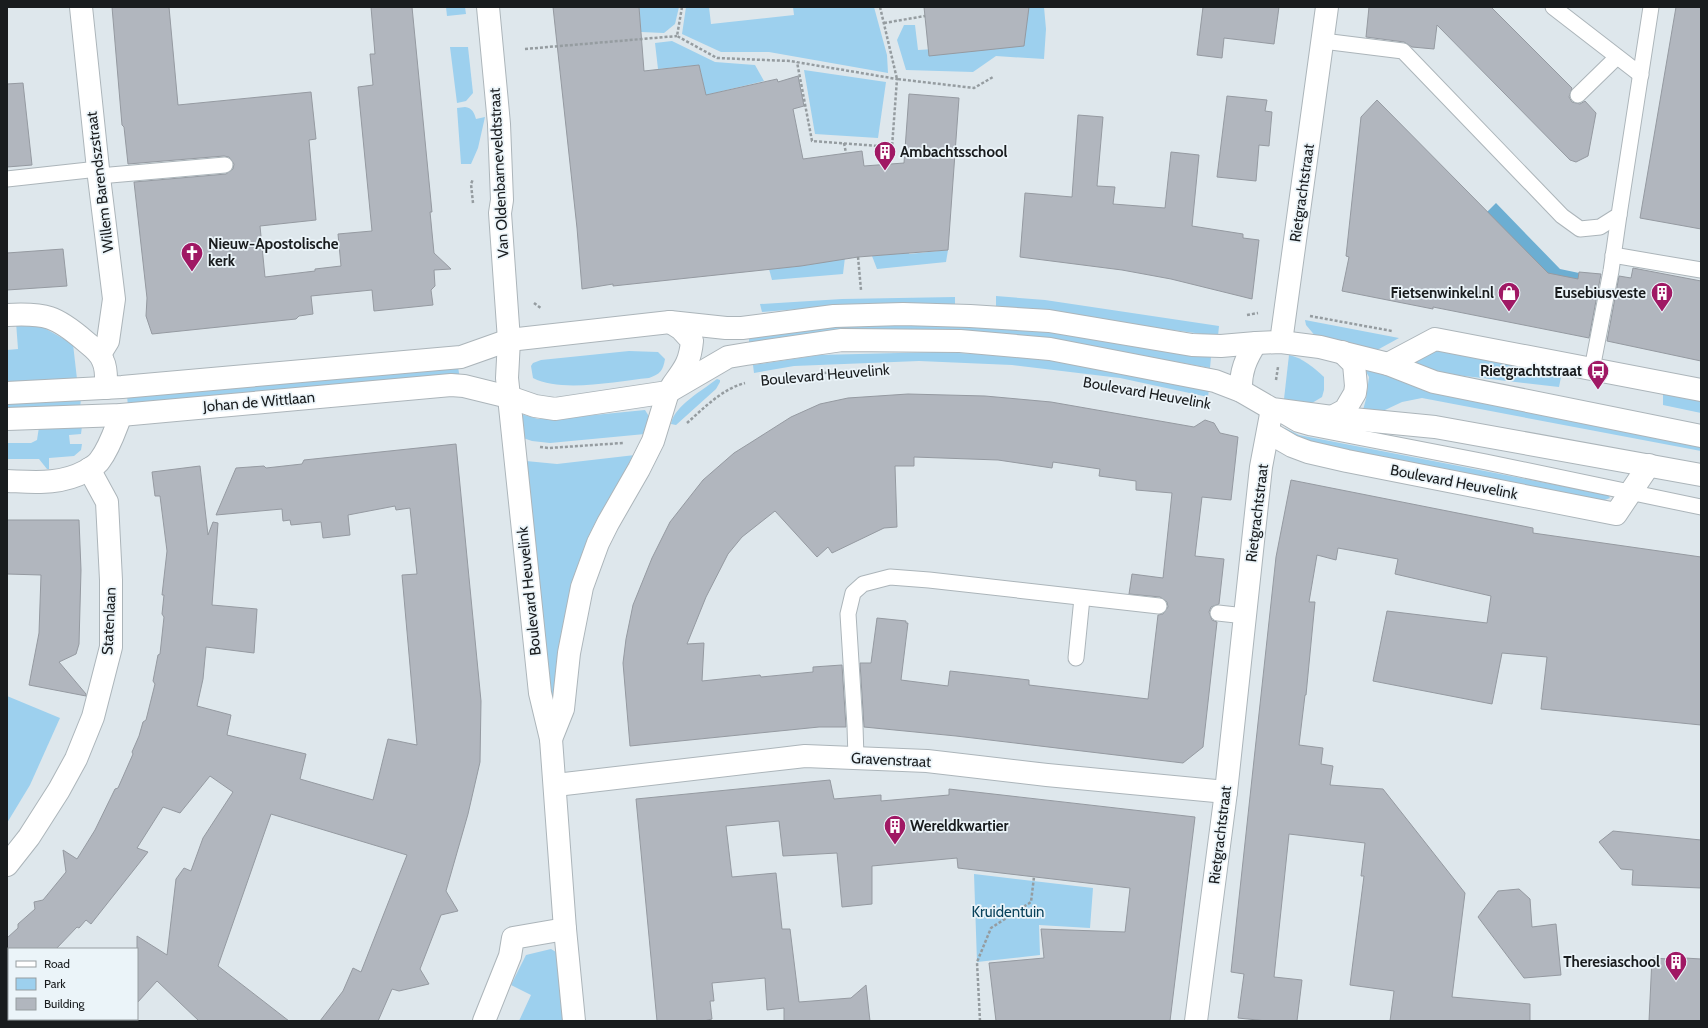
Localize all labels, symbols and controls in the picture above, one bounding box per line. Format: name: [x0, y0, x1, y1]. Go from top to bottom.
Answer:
street label: Van Oldenbarneveldtstraat: [486, 88, 512, 258]
street label: Willem Barendszstraat: [82, 110, 118, 254]
building icon: Ambachtsschool: [872, 139, 898, 172]
place label: Ambachtsschool: [900, 143, 1007, 161]
street label: Rietgrachtstraat: [1286, 143, 1318, 243]
place label: Nieuw-Apostolische kerk: [208, 235, 339, 270]
church icon: Nieuw-Apostolische kerk: [179, 240, 205, 273]
shop icon: Fietsenwinkel.nl: [1496, 280, 1522, 313]
building icon: Eusebiusveste: [1649, 280, 1675, 313]
place label: Fietsenwinkel.nl: [1391, 284, 1494, 302]
place label: Eusebiusveste: [1554, 284, 1646, 302]
bus stop icon: Rietgrachtstraat: [1585, 358, 1611, 391]
street label: Boulevard Heuvelink: [760, 360, 891, 390]
place label: Rietgrachtstraat: [1480, 362, 1582, 380]
street label: Boulevard Heuvelink: [1082, 373, 1213, 413]
street label: Johan de Wittlaan: [201, 388, 316, 416]
street label: Boulevard Heuvelink: [1389, 461, 1520, 503]
street label: Rietgrachtstraat: [1242, 463, 1272, 563]
street label: Boulevard Heuvelink: [513, 525, 545, 656]
street label: Statenlaan: [98, 587, 120, 655]
street label: Gravenstraat: [851, 749, 931, 771]
street label: Rietgrachtstraat: [1205, 785, 1235, 885]
building icon: Wereldkwartier: [882, 813, 908, 846]
place label: Wereldkwartier: [910, 817, 1009, 835]
park label: Kruidentuin: [971, 903, 1045, 921]
legend: [8, 948, 138, 1020]
building icon: Theresiaschool: [1663, 949, 1689, 982]
place label: Theresiaschool: [1563, 953, 1660, 971]
text: Road: [44, 956, 70, 971]
text: Park: [44, 976, 66, 991]
text: Building: [44, 996, 86, 1011]

